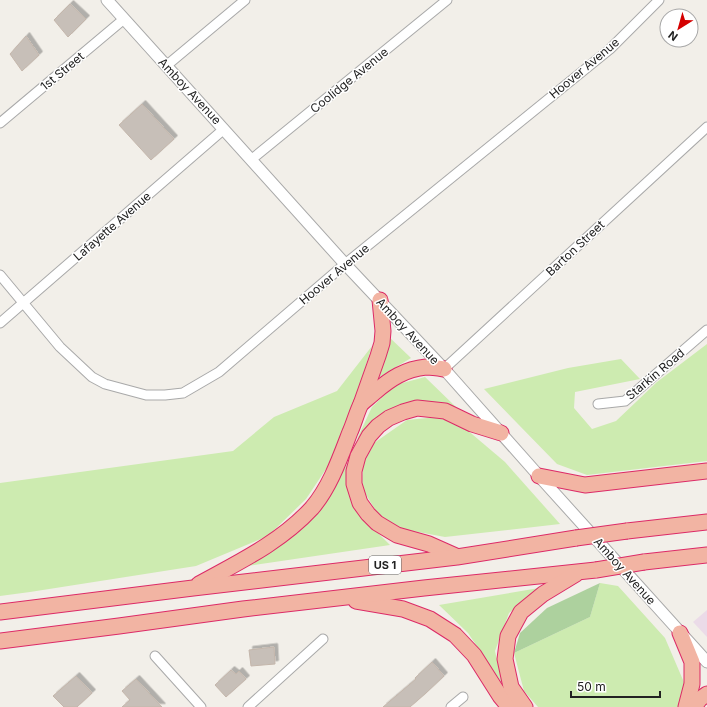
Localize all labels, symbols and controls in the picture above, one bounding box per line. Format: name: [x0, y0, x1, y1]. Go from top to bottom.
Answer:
north arrow: [659, 8, 699, 48]
text: N: [665, 28, 681, 44]
street label: Hoover Avenue: [546, 34, 622, 102]
street label: Coolidge Avenue: [307, 44, 391, 116]
street label: 1st Street: [37, 48, 87, 94]
street label: Amboy Avenue: [155, 55, 225, 127]
street label: Lafayette Avenue: [70, 188, 154, 264]
street label: Barton Street: [543, 217, 607, 279]
street label: Hoover Avenue: [296, 240, 372, 308]
street label: Amboy Avenue: [373, 295, 443, 367]
street label: Starkin Road: [623, 345, 687, 403]
street label: Amboy Avenue: [591, 534, 659, 608]
road number: US 1: [369, 556, 401, 574]
scale bar: [571, 673, 660, 699]
text: 50 m: [577, 679, 606, 694]

